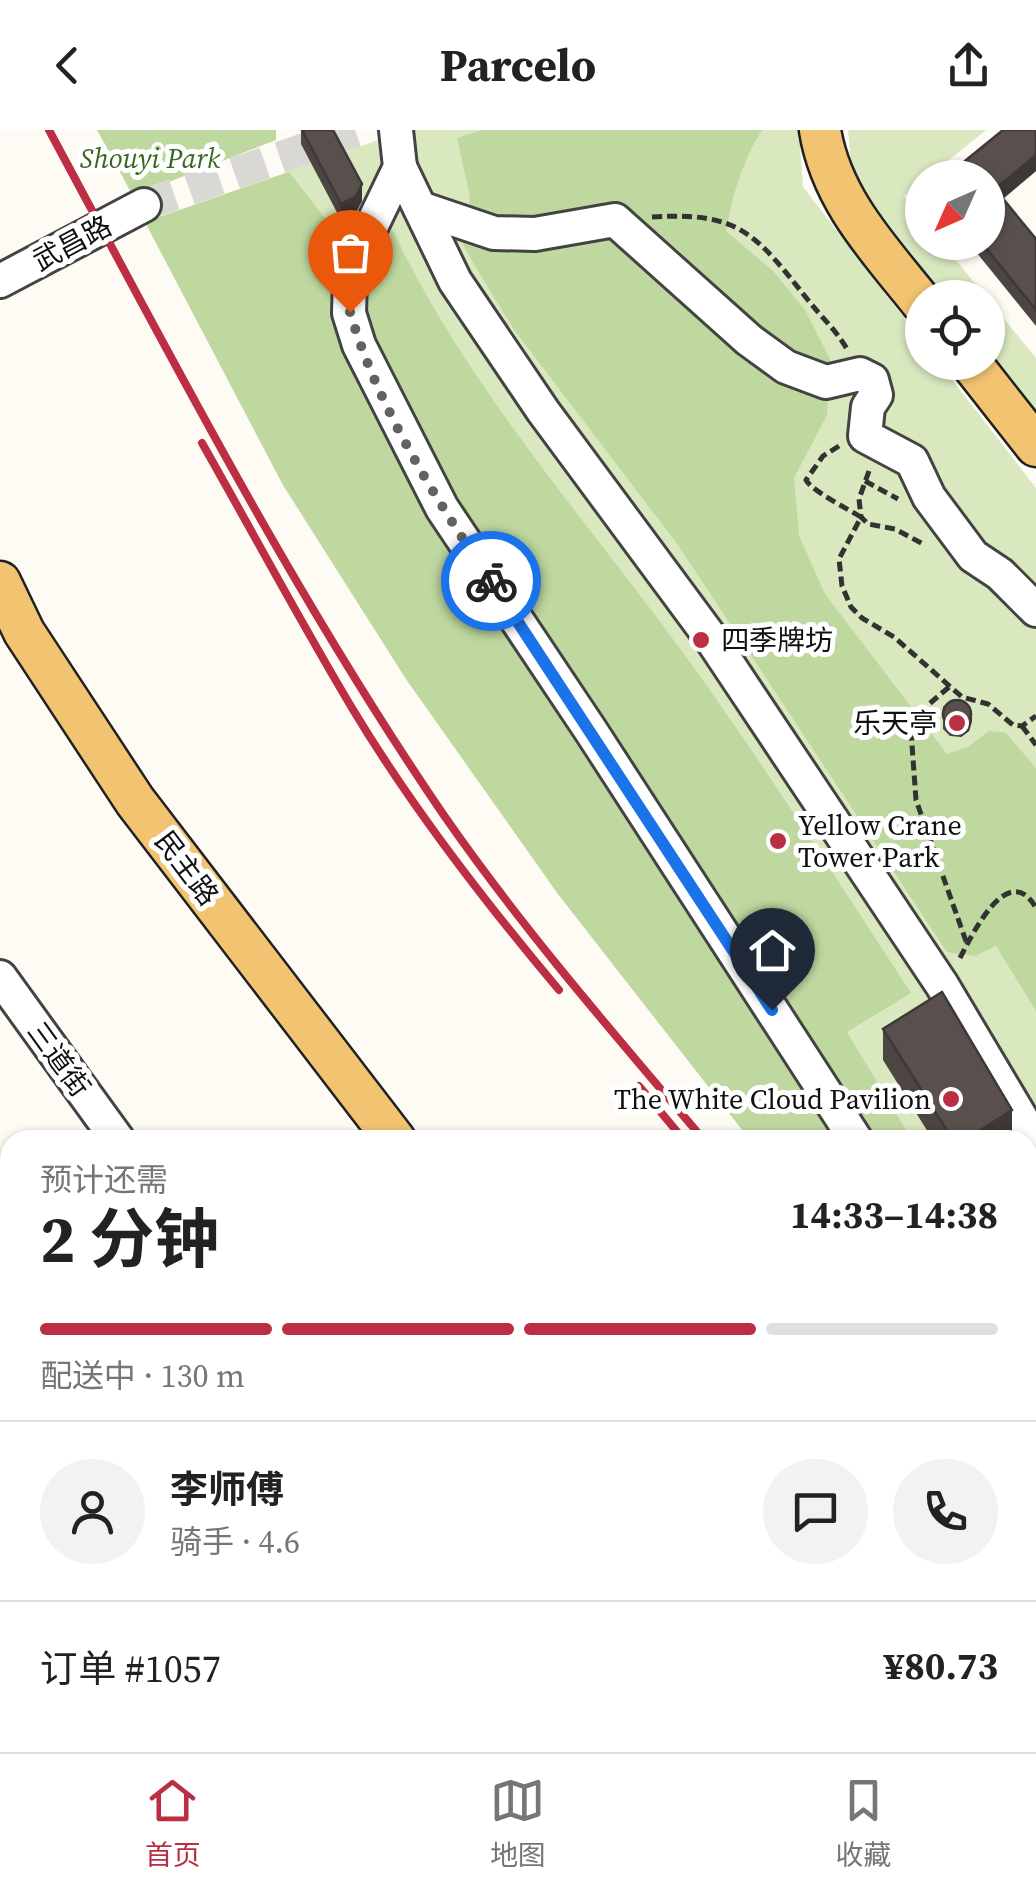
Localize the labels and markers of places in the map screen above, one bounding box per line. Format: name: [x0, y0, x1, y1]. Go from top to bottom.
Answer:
pin: [308, 210, 393, 313]
place label: 四季牌坊: [721, 621, 833, 659]
marker: 四季牌坊: [690, 629, 712, 651]
place label: 乐天亭: [853, 704, 937, 742]
marker: 乐天亭: [946, 712, 968, 734]
place label: Yellow Crane Tower Park: [798, 806, 962, 876]
marker: Yellow Crane Tower Park: [767, 830, 789, 852]
pin: [730, 908, 815, 1011]
place label: The White Cloud Pavilion: [614, 1080, 931, 1118]
marker: The White Cloud Pavilion: [940, 1088, 962, 1110]

